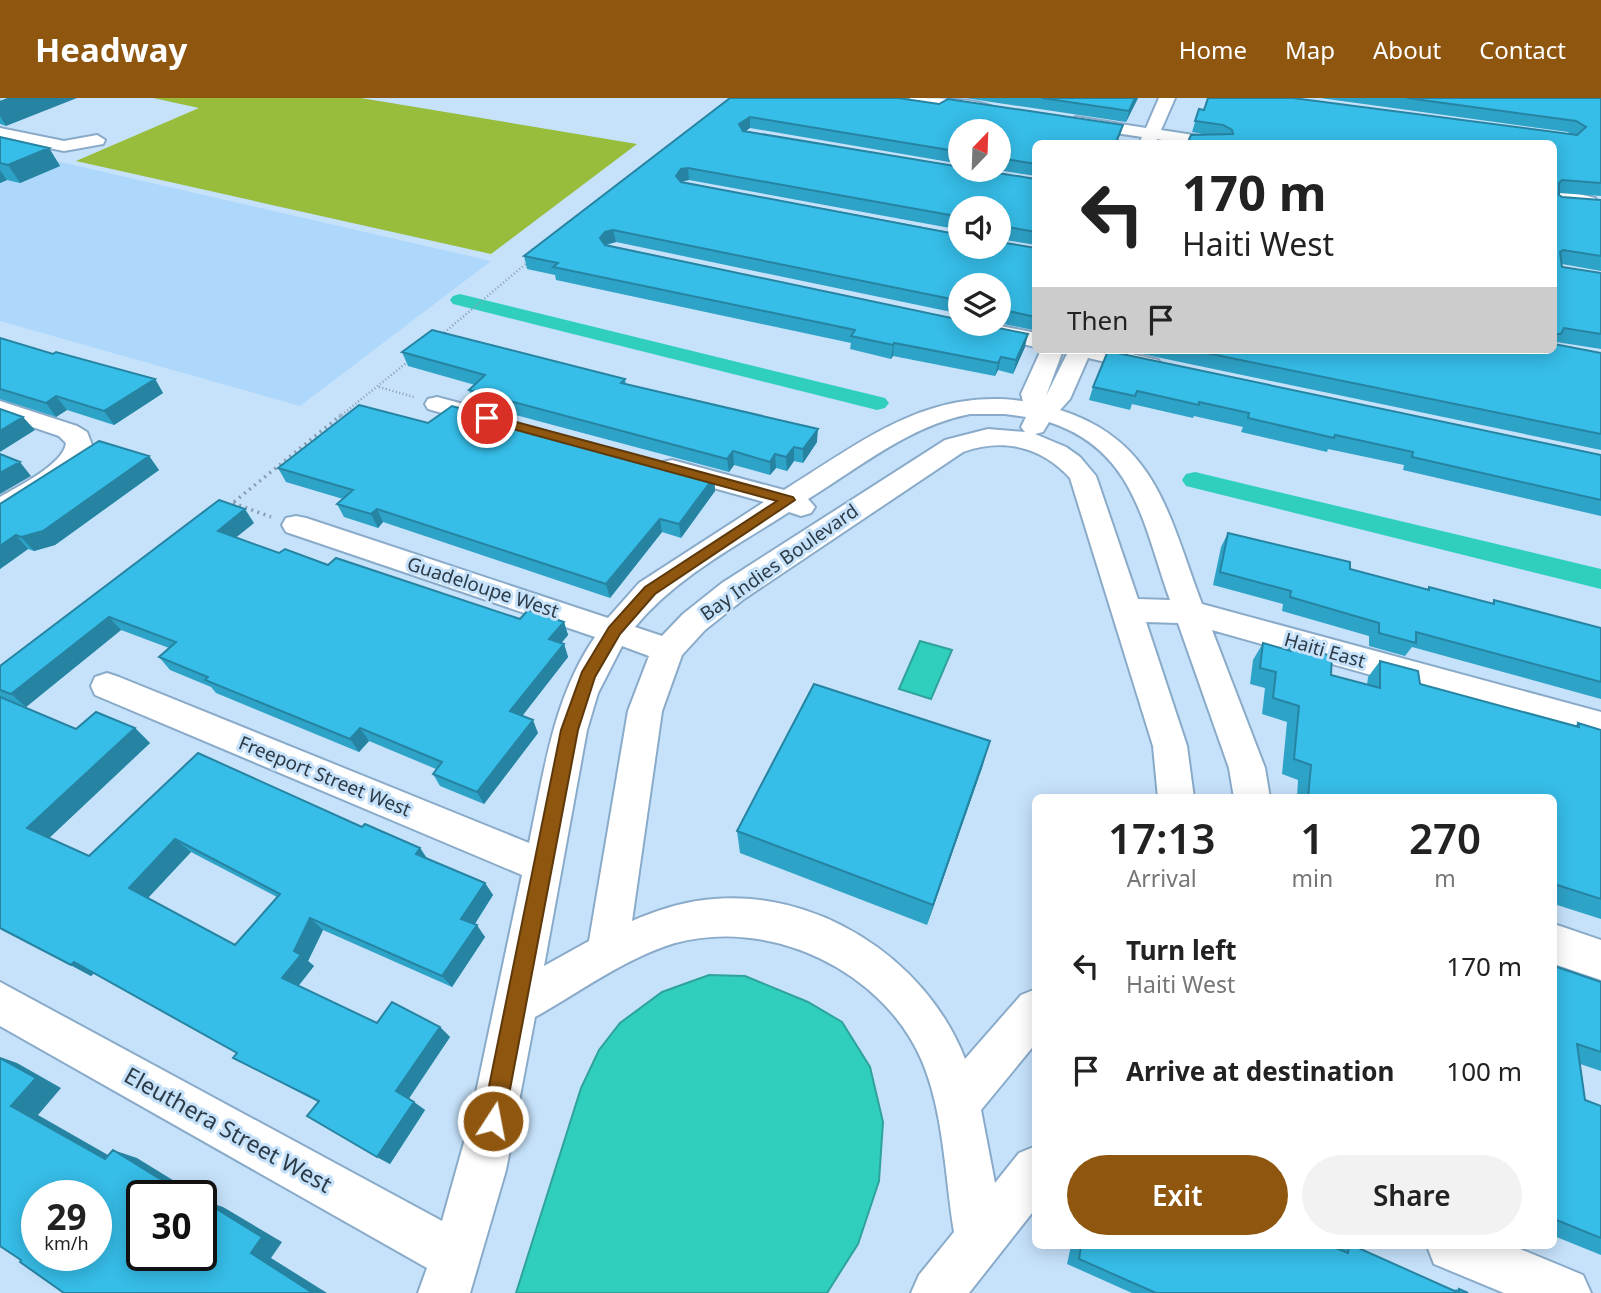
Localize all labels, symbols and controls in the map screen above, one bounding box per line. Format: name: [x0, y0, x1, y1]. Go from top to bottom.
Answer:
text: Headway: [35, 27, 187, 72]
text: Home: [1179, 33, 1247, 66]
text: Map: [1285, 33, 1335, 66]
text: About: [1373, 33, 1441, 66]
text: Contact: [1479, 33, 1566, 66]
north arrow: [948, 119, 1012, 182]
map controls: [948, 119, 1011, 336]
text: 170 m: [1182, 159, 1327, 225]
icon: left: [1067, 168, 1158, 259]
button: sound: [948, 196, 1011, 259]
text: Haiti West: [1182, 222, 1334, 265]
button: layers: [948, 273, 1011, 336]
icon: arrive: [1142, 301, 1180, 339]
text: Then: [1067, 302, 1128, 338]
pin: [457, 388, 517, 448]
icon: arrive: [468, 399, 506, 437]
street label: Bay Indies Boulevard: [695, 498, 863, 626]
street label: Guadeloupe West: [404, 550, 562, 624]
street label: Haiti East: [1281, 626, 1369, 674]
street label: Freeport Street West: [235, 730, 415, 822]
text: 17:13: [1108, 809, 1216, 866]
text: 1: [1300, 809, 1324, 866]
text: 270: [1409, 809, 1481, 866]
text: Arrival: [1127, 862, 1197, 894]
text: min: [1291, 862, 1333, 894]
text: m: [1434, 862, 1456, 894]
text: Turn left: [1126, 932, 1237, 968]
icon: left: [1067, 947, 1105, 985]
text: 170 m: [1446, 948, 1522, 984]
text: Haiti West: [1126, 968, 1235, 1000]
icon: arrive: [1067, 1052, 1105, 1090]
text: Arrive at destination: [1126, 1053, 1395, 1089]
text: 100 m: [1446, 1053, 1522, 1089]
street label: Eleuthera Street West: [119, 1059, 338, 1200]
position arrow: [456, 1084, 530, 1158]
button: Exit: [1067, 1155, 1288, 1235]
button: Share: [1302, 1155, 1522, 1235]
speed limit sign: 30: [126, 1180, 217, 1271]
text: 29: [46, 1193, 87, 1240]
text: km/h: [44, 1231, 89, 1255]

